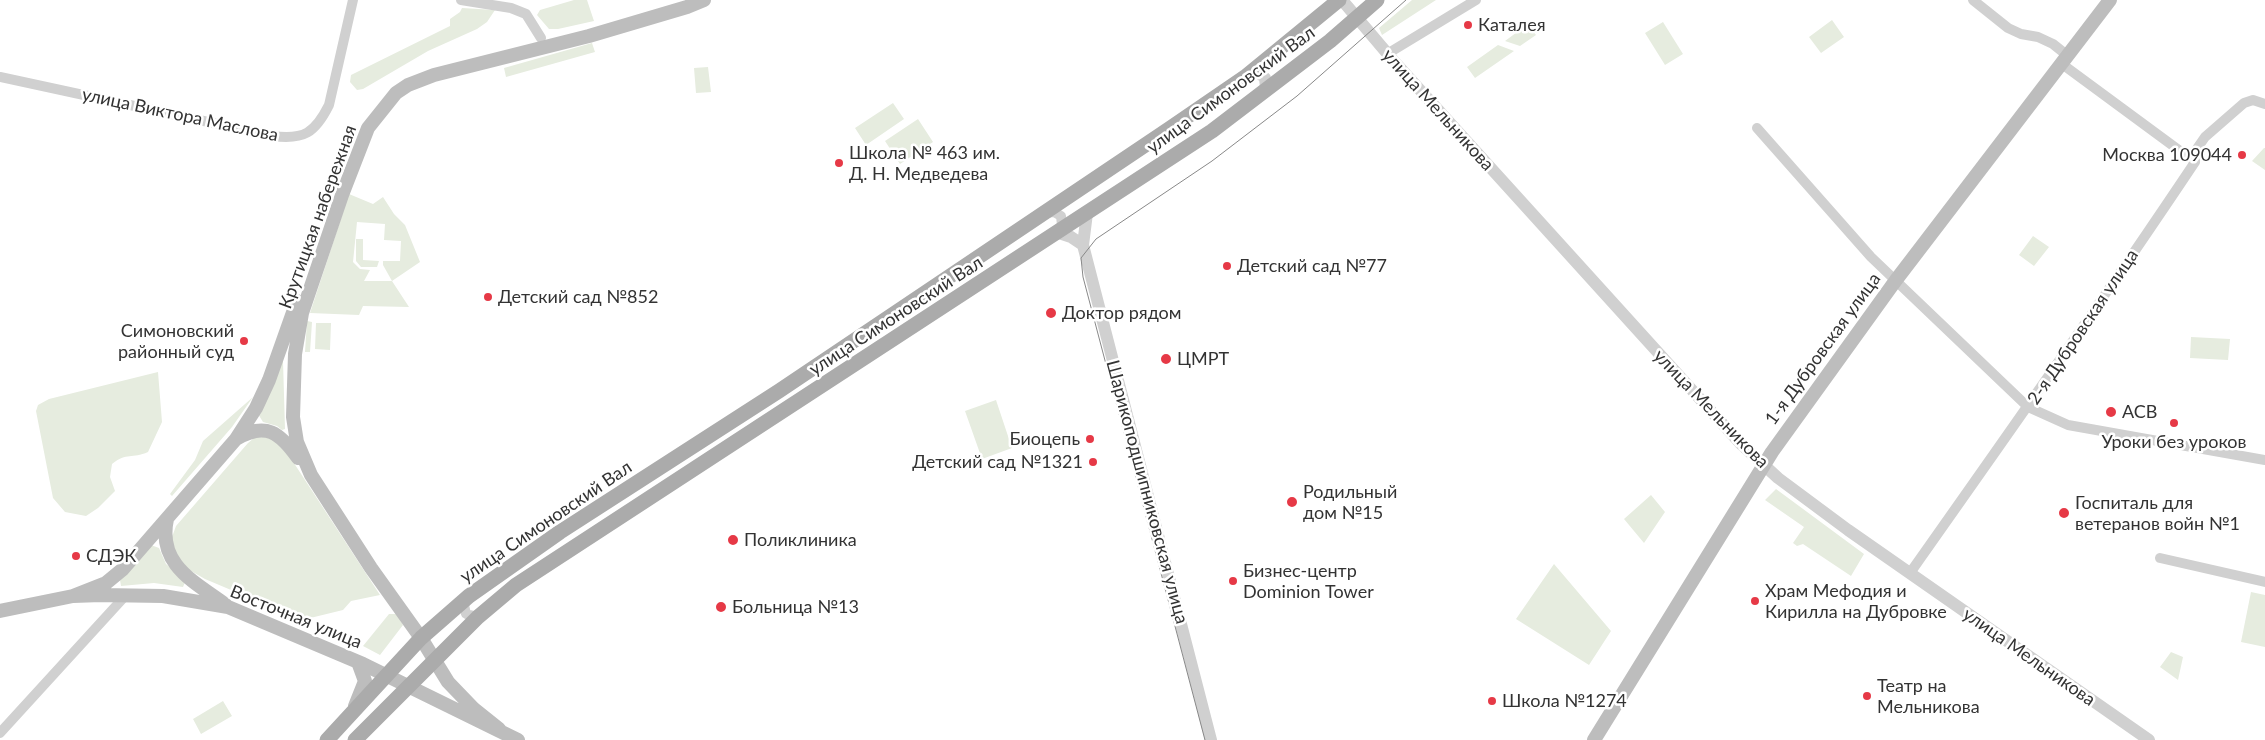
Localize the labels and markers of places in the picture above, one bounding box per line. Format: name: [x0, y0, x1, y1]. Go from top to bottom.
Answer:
place label: Каталея: [1478, 14, 1546, 36]
marker: Каталея: [1462, 19, 1474, 31]
place label: Школа № 463 им. Д. Н. Медведева: [849, 142, 1000, 184]
place label: Москва 109044: [2102, 144, 2232, 166]
marker: Москва 109044: [2236, 149, 2248, 161]
marker: Школа № 463 им. Д. Н. Медведева: [833, 157, 845, 169]
place label: Детский сад №77: [1237, 255, 1387, 277]
marker: Детский сад №77: [1221, 260, 1233, 272]
place label: Детский сад №852: [498, 286, 658, 308]
marker: Детский сад №852: [482, 291, 494, 303]
place label: Доктор рядом: [1062, 302, 1182, 324]
marker: Доктор рядом: [1044, 306, 1058, 320]
place label: Симоновский районный суд: [118, 320, 234, 362]
marker: Симоновский районный суд: [238, 335, 250, 347]
place label: ЦМРТ: [1177, 348, 1229, 370]
marker: ЦМРТ: [1159, 352, 1173, 366]
place label: АСВ: [2122, 401, 2157, 423]
marker: АСВ: [2104, 405, 2118, 419]
marker: Уроки без уроков: [2168, 417, 2180, 429]
place label: Биоцепь: [1009, 428, 1080, 450]
place label: Уроки без уроков: [2102, 431, 2246, 453]
marker: Биоцепь: [1084, 433, 1096, 445]
place label: Детский сад №1321: [912, 451, 1083, 473]
marker: Детский сад №1321: [1087, 456, 1099, 468]
place label: Родильный дом №15: [1303, 481, 1397, 524]
place label: Госпиталь для ветеранов войн №1: [2075, 492, 2240, 534]
marker: Родильный дом №15: [1285, 495, 1299, 509]
marker: Госпиталь для ветеранов войн №1: [2057, 506, 2071, 520]
place label: Поликлиника: [744, 529, 857, 551]
marker: Поликлиника: [726, 533, 740, 547]
place label: СДЭК: [86, 545, 136, 567]
marker: СДЭК: [70, 550, 82, 562]
place label: Бизнес-центр Dominion Tower: [1243, 560, 1374, 602]
marker: Бизнес-центр Dominion Tower: [1227, 575, 1239, 587]
place label: Храм Мефодия и Кирилла на Дубровке: [1765, 580, 1947, 622]
marker: Храм Мефодия и Кирилла на Дубровке: [1749, 595, 1761, 607]
place label: Больница №13: [732, 596, 859, 618]
marker: Больница №13: [714, 600, 728, 614]
place label: Театр на Мельникова: [1877, 675, 1980, 718]
place label: Школа №1274: [1502, 690, 1627, 712]
marker: Театр на Мельникова: [1861, 690, 1873, 702]
marker: Школа №1274: [1486, 695, 1498, 707]

